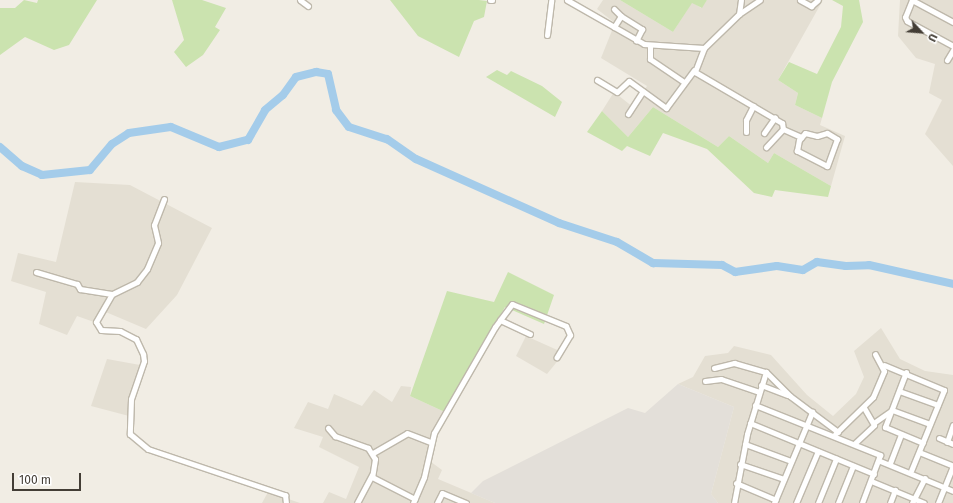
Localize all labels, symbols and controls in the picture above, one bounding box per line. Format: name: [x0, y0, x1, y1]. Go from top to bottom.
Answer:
north arrow: [901, 12, 941, 52]
text: U: [925, 31, 940, 44]
scale bar: [14, 465, 83, 491]
text: 100 m: [19, 473, 51, 487]

